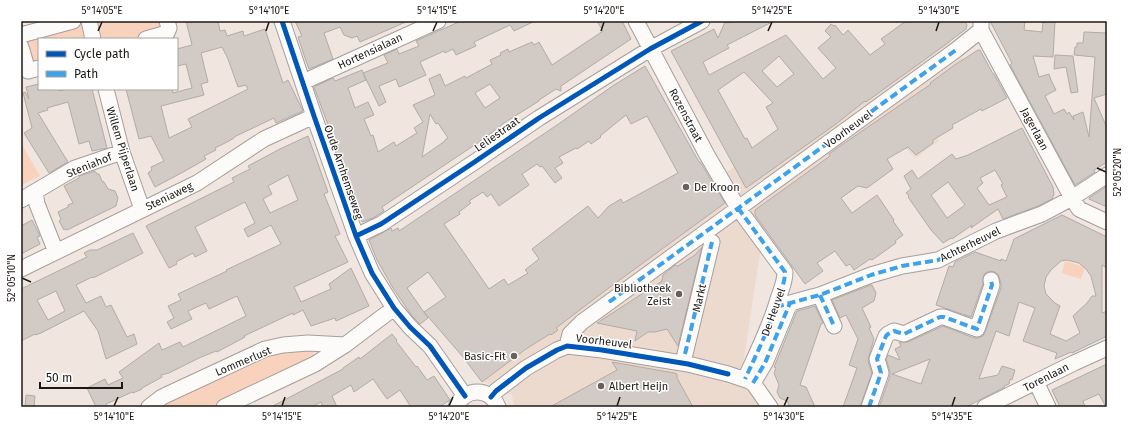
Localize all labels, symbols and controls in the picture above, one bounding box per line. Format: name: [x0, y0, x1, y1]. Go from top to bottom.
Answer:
text: 5°14'05"E: [81, 5, 123, 17]
text: 5°14'10"E: [249, 5, 289, 17]
text: 5°14'15"E: [417, 5, 457, 17]
text: 5°14'20"E: [583, 5, 625, 17]
text: 5°14'25"E: [752, 5, 792, 17]
text: 5°14'30"E: [918, 5, 960, 17]
street label: Hortensialaan: [336, 31, 405, 72]
legend: [38, 38, 178, 90]
text: Cycle path: [74, 47, 130, 61]
text: Path: [74, 67, 98, 81]
street label: Rozenstraat: [666, 86, 705, 144]
street label: Willem Pijperlaan: [103, 105, 142, 193]
street label: Jagerlaan: [1018, 106, 1051, 153]
street label: Voorheuvel: [822, 108, 875, 151]
street label: Leliestraat: [472, 114, 522, 155]
street label: Oude Arnhemseweg: [321, 123, 366, 221]
text: 52°05'20"N: [1112, 148, 1124, 196]
street label: Steniahof: [65, 150, 115, 180]
street label: Steniaweg: [144, 179, 195, 213]
place label: De Kroon: [694, 181, 740, 194]
marker: De Kroon: [681, 182, 691, 192]
street label: Achterheuvel: [938, 224, 1002, 265]
text: 52°05'10"N: [6, 254, 18, 302]
place label: Bibliotheek Zeist: [614, 282, 671, 308]
street label: Markt: [690, 283, 709, 313]
street label: De Heuvel: [759, 286, 788, 338]
marker: Bibliotheek Zeist: [674, 289, 684, 299]
street label: Voorheuvel: [575, 332, 633, 351]
street label: Lommerlust: [213, 344, 273, 379]
place label: Basic-Fit: [464, 350, 506, 363]
marker: Basic-Fit: [509, 351, 519, 361]
street label: Torenlaan: [1021, 360, 1071, 394]
scale bar: [40, 364, 122, 390]
text: 50 m: [46, 371, 72, 385]
place label: Albert Heijn: [609, 380, 668, 393]
marker: Albert Heijn: [596, 381, 606, 391]
text: 5°14'10"E: [94, 411, 134, 423]
text: 5°14'15"E: [262, 411, 302, 423]
text: 5°14'20"E: [428, 411, 470, 423]
text: 5°14'25"E: [597, 411, 637, 423]
text: 5°14'30"E: [763, 411, 805, 423]
text: 5°14'35"E: [932, 411, 972, 423]

